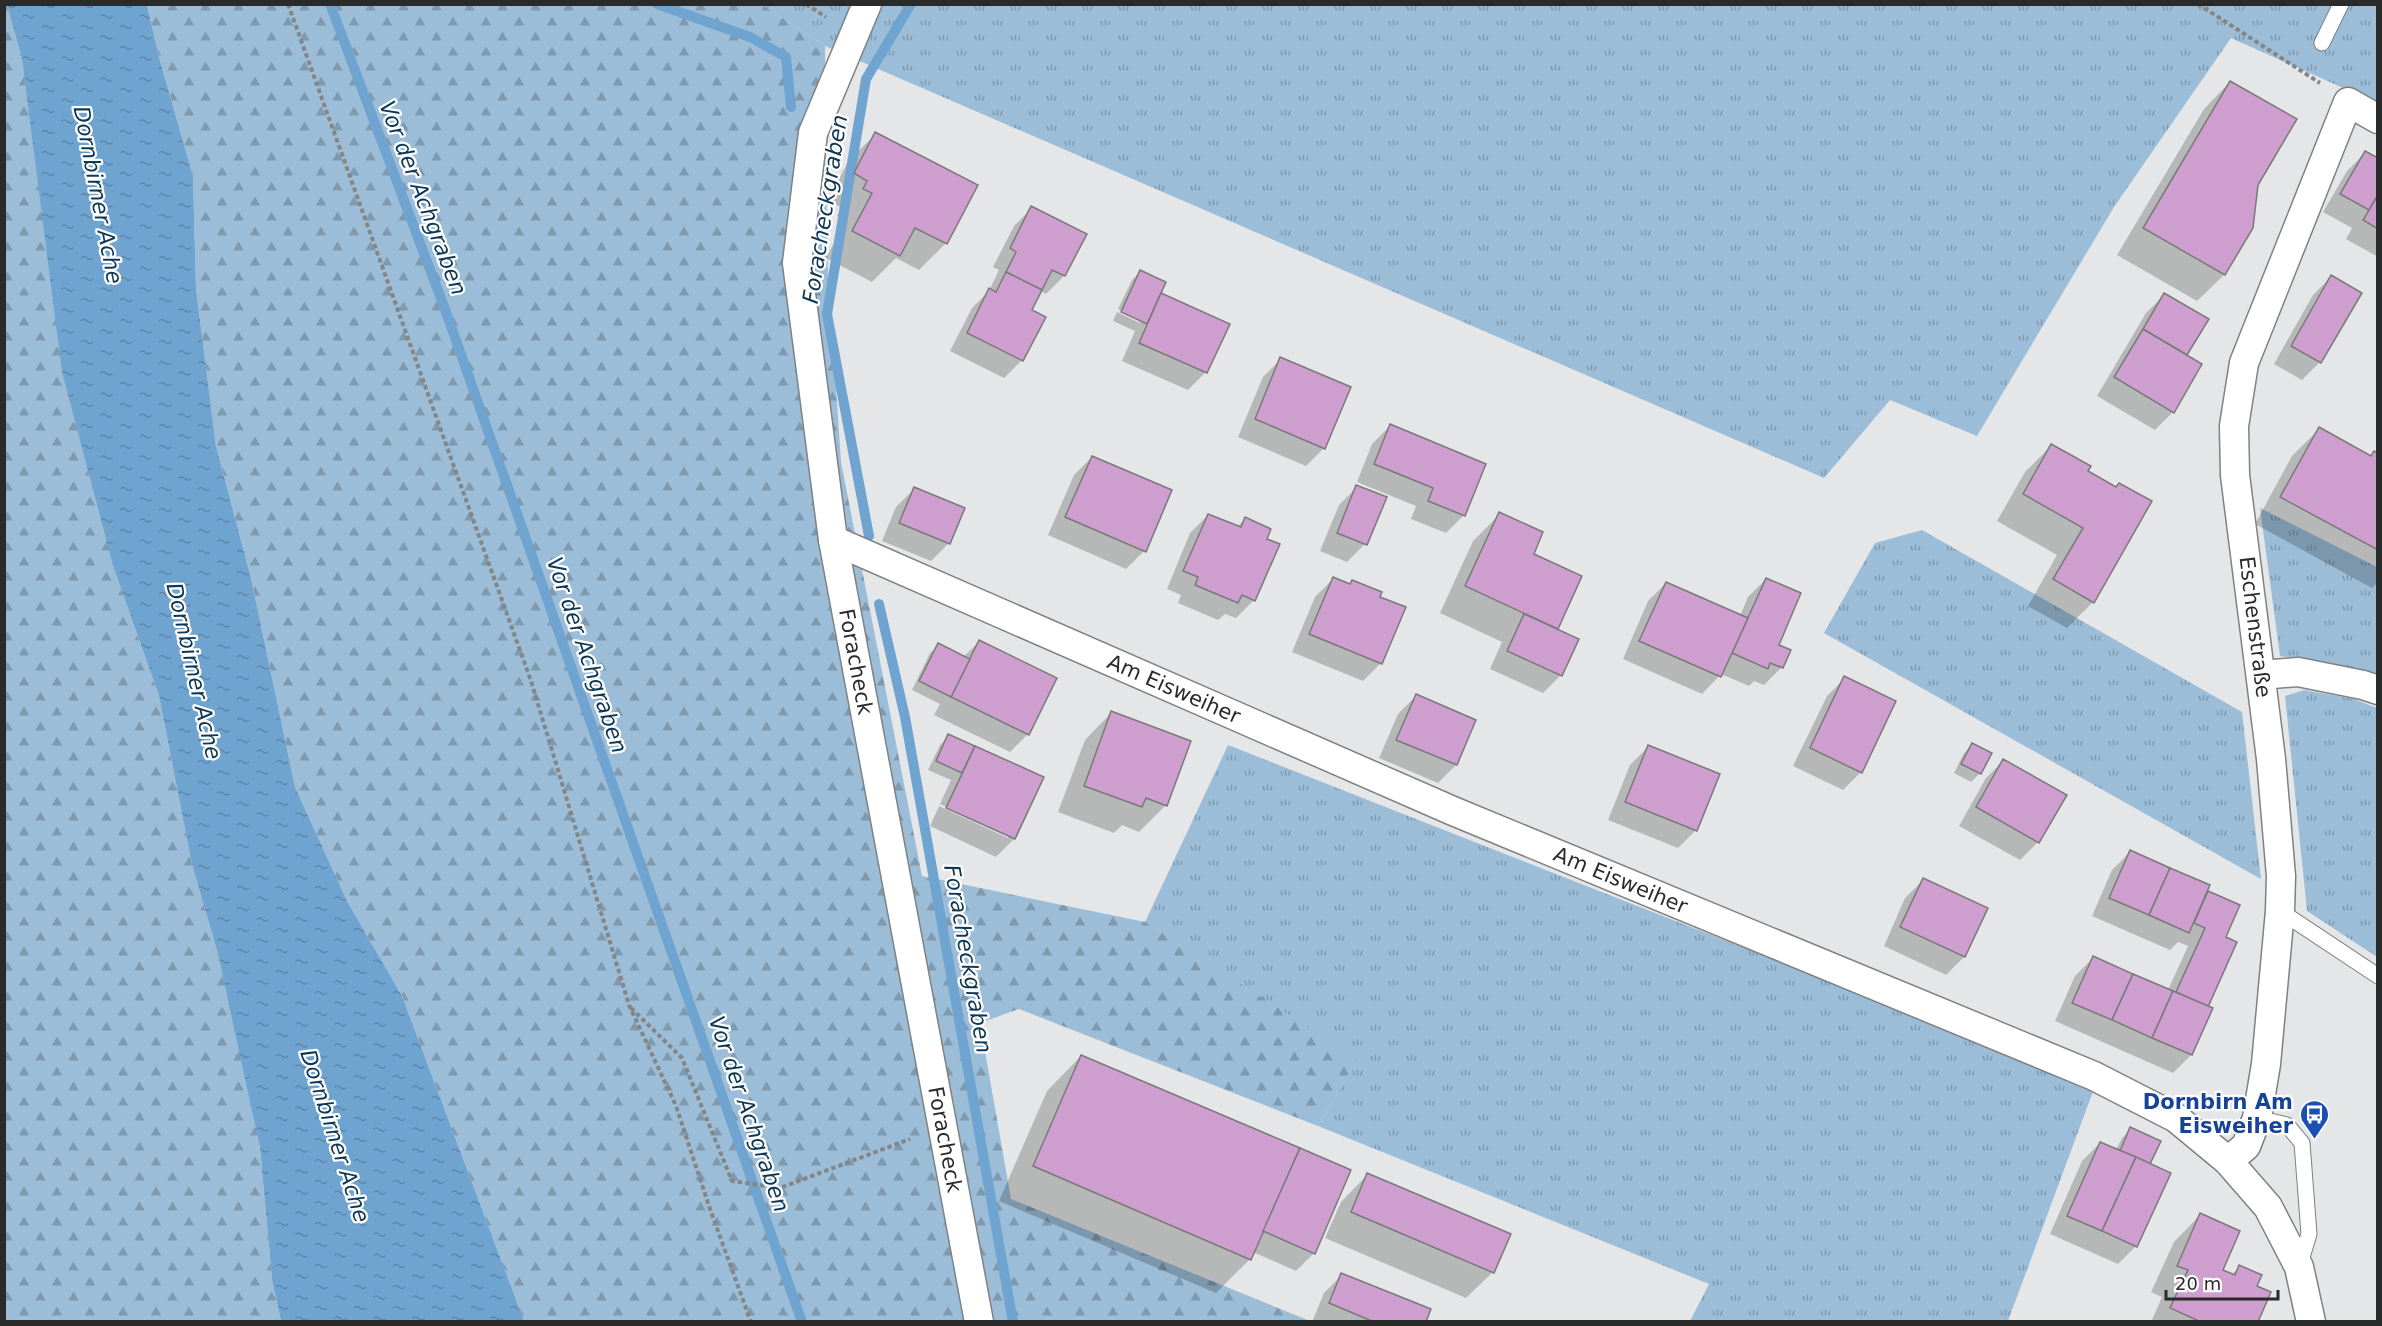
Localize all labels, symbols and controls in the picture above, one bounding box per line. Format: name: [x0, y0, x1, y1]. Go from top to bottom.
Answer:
water label: Vor der Achgraben: [374, 97, 472, 299]
water label: Dornbirner Ache: [68, 104, 128, 286]
water label: Foracheckgraben: [798, 113, 852, 305]
water label: Vor der Achgraben: [542, 554, 632, 756]
street label: Eschenstraße: [2234, 555, 2276, 699]
water label: Dornbirner Ache: [162, 580, 226, 762]
street label: Foracheck: [834, 607, 878, 717]
street label: Am Eisweiher: [1104, 649, 1244, 729]
street label: Am Eisweiher: [1550, 842, 1691, 919]
water label: Foracheckgraben: [939, 863, 997, 1055]
water label: Vor der Achgraben: [704, 1013, 794, 1215]
water label: Dornbirner Ache: [295, 1046, 375, 1226]
street label: Foracheck: [923, 1085, 967, 1195]
place label: Dornbirn Am Eisweiher: [2143, 1090, 2294, 1138]
bus stop icon: Dornbirn Am Eisweiher: [2298, 1098, 2330, 1140]
scale bar: [2166, 1263, 2278, 1301]
text: 20 m: [2175, 1273, 2221, 1294]

